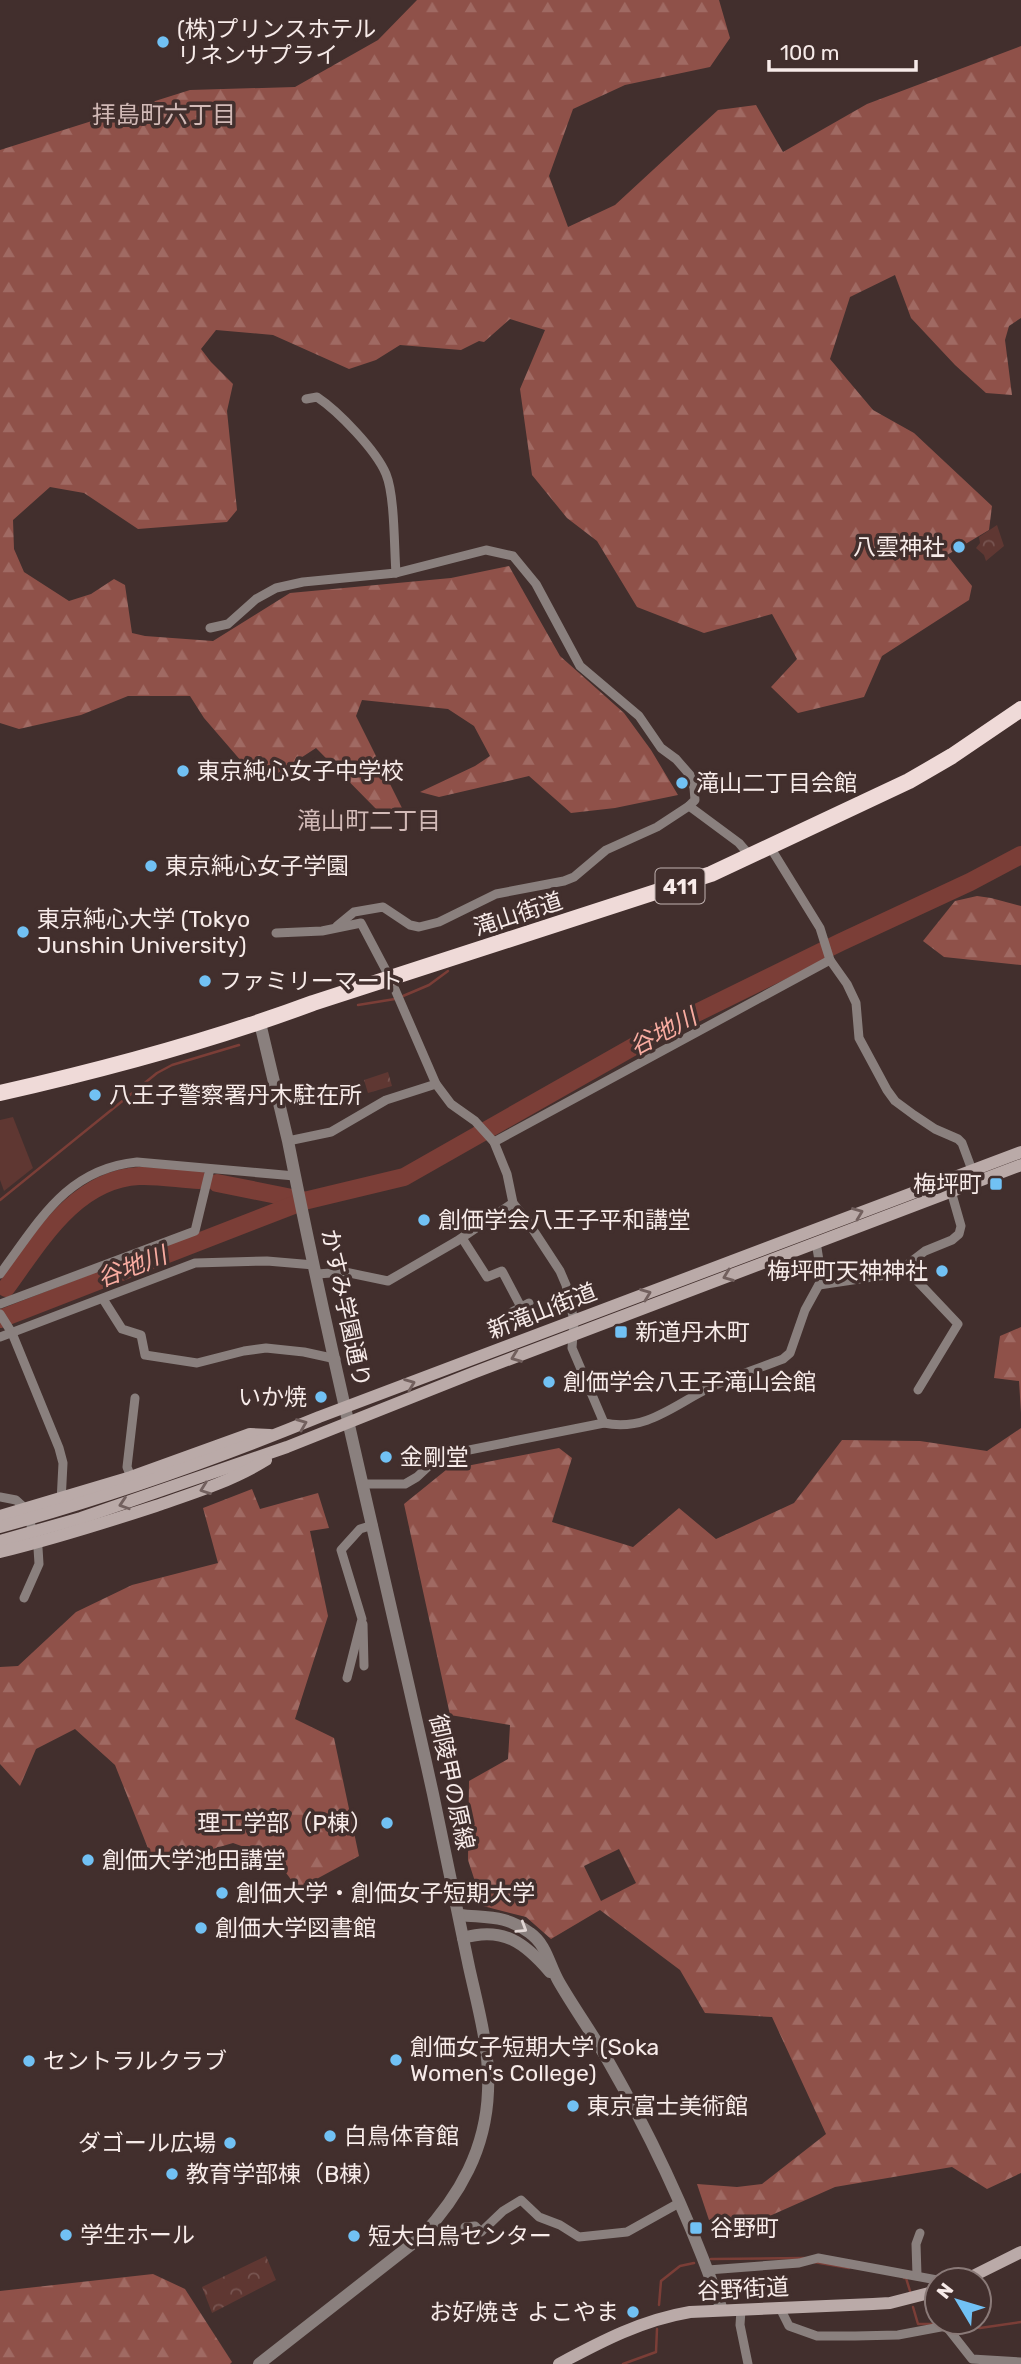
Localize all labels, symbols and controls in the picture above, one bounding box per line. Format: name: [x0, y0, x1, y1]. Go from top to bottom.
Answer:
place label: (株)プリンスホテル リネンサプライ: [177, 15, 376, 69]
scale bar: [769, 28, 916, 72]
marker: (株)プリンスホテル リネンサプライ: [155, 34, 171, 50]
text: 100 m: [780, 40, 839, 65]
district label: 拝島町六丁目: [92, 101, 236, 129]
place label: 八雲神社: [853, 533, 945, 561]
marker: 八雲神社: [951, 539, 967, 555]
place label: 東京純心女子中学校: [197, 757, 404, 785]
marker: 東京純心女子中学校: [175, 763, 191, 779]
place label: 滝山二丁目会館: [696, 769, 857, 797]
marker: 滝山二丁目会館: [674, 775, 690, 791]
district label: 滝山町二丁目: [297, 807, 441, 835]
place label: 東京純心女子学園: [165, 852, 349, 880]
marker: 東京純心女子学園: [143, 858, 159, 874]
road number: 411: [656, 868, 704, 903]
street label: 滝山街道: [470, 886, 566, 942]
place label: 東京純心大学 (Tokyo Junshin University): [37, 905, 250, 959]
marker: 東京純心大学 (Tokyo Junshin University): [15, 924, 31, 940]
place label: ファミリーマート: [219, 967, 403, 995]
marker: ファミリーマート: [197, 973, 213, 989]
water label: 谷地川: [625, 1001, 704, 1061]
place label: 八王子警察署丹木駐在所: [109, 1081, 362, 1109]
marker: 八王子警察署丹木駐在所: [87, 1087, 103, 1103]
place label: 梅坪町: [913, 1170, 982, 1198]
marker: 梅坪町: [988, 1176, 1004, 1192]
place label: 創価学会八王子平和講堂: [438, 1206, 691, 1234]
one-way arrow: [852, 1207, 864, 1221]
marker: 創価学会八王子平和講堂: [416, 1212, 432, 1228]
street label: かすみ学園通り: [316, 1226, 376, 1390]
water label: 谷地川: [93, 1240, 173, 1293]
place label: 梅坪町天神神社: [767, 1257, 928, 1285]
marker: 梅坪町天神神社: [934, 1263, 950, 1279]
one-way arrow: [723, 1268, 735, 1282]
street label: 新滝山街道: [483, 1277, 601, 1345]
one-way arrow: [639, 1288, 651, 1302]
place label: 新道丹木町: [635, 1318, 750, 1346]
marker: 新道丹木町: [613, 1324, 629, 1340]
one-way arrow: [510, 1349, 522, 1363]
place label: 創価学会八王子滝山会館: [563, 1368, 816, 1396]
marker: 創価学会八王子滝山会館: [541, 1374, 557, 1390]
one-way arrow: [404, 1378, 416, 1392]
place label: いか焼: [238, 1383, 307, 1411]
marker: いか焼: [313, 1389, 329, 1405]
one-way arrow: [295, 1419, 307, 1433]
place label: 金剛堂: [400, 1443, 469, 1471]
marker: 金剛堂: [378, 1449, 394, 1465]
one-way arrow: [199, 1481, 212, 1495]
one-way arrow: [118, 1496, 131, 1510]
street label: 御陵甲の原線: [424, 1712, 480, 1852]
place label: 理工学部（P棟）: [197, 1809, 373, 1837]
marker: 理工学部（P棟）: [379, 1815, 395, 1831]
place label: 創価大学池田講堂: [102, 1846, 286, 1874]
marker: 創価大学池田講堂: [80, 1852, 96, 1868]
place label: 創価大学・創価女子短期大学: [236, 1879, 535, 1907]
marker: 創価大学・創価女子短期大学: [214, 1885, 230, 1901]
place label: 創価大学図書館: [215, 1914, 376, 1942]
one-way arrow: [514, 1919, 527, 1932]
marker: 創価大学図書館: [193, 1920, 209, 1936]
place label: 創価女子短期大学 (Soka Women's College): [410, 2033, 659, 2087]
place label: セントラルクラブ: [43, 2047, 227, 2075]
marker: 創価女子短期大学 (Soka Women's College): [388, 2052, 404, 2068]
marker: セントラルクラブ: [21, 2053, 37, 2069]
place label: 東京富士美術館: [587, 2092, 748, 2120]
marker: 東京富士美術館: [565, 2098, 581, 2114]
place label: 白鳥体育館: [344, 2122, 459, 2150]
marker: 白鳥体育館: [322, 2128, 338, 2144]
place label: ダゴール広場: [78, 2129, 216, 2157]
marker: ダゴール広場: [222, 2135, 238, 2151]
place label: 教育学部棟（B棟）: [186, 2160, 385, 2188]
marker: 教育学部棟（B棟）: [164, 2166, 180, 2182]
place label: 谷野町: [710, 2214, 779, 2242]
marker: 谷野町: [688, 2220, 704, 2236]
place label: 学生ホール: [80, 2221, 195, 2249]
place label: 短大白鳥センター: [368, 2222, 552, 2250]
marker: 学生ホール: [58, 2227, 74, 2243]
marker: 短大白鳥センター: [346, 2228, 362, 2244]
north arrow: [923, 2266, 993, 2336]
street label: 谷野街道: [696, 2273, 790, 2305]
text: N: [932, 2278, 958, 2303]
place label: お好焼き よこやま: [429, 2298, 619, 2326]
marker: お好焼き よこやま: [625, 2304, 641, 2320]

